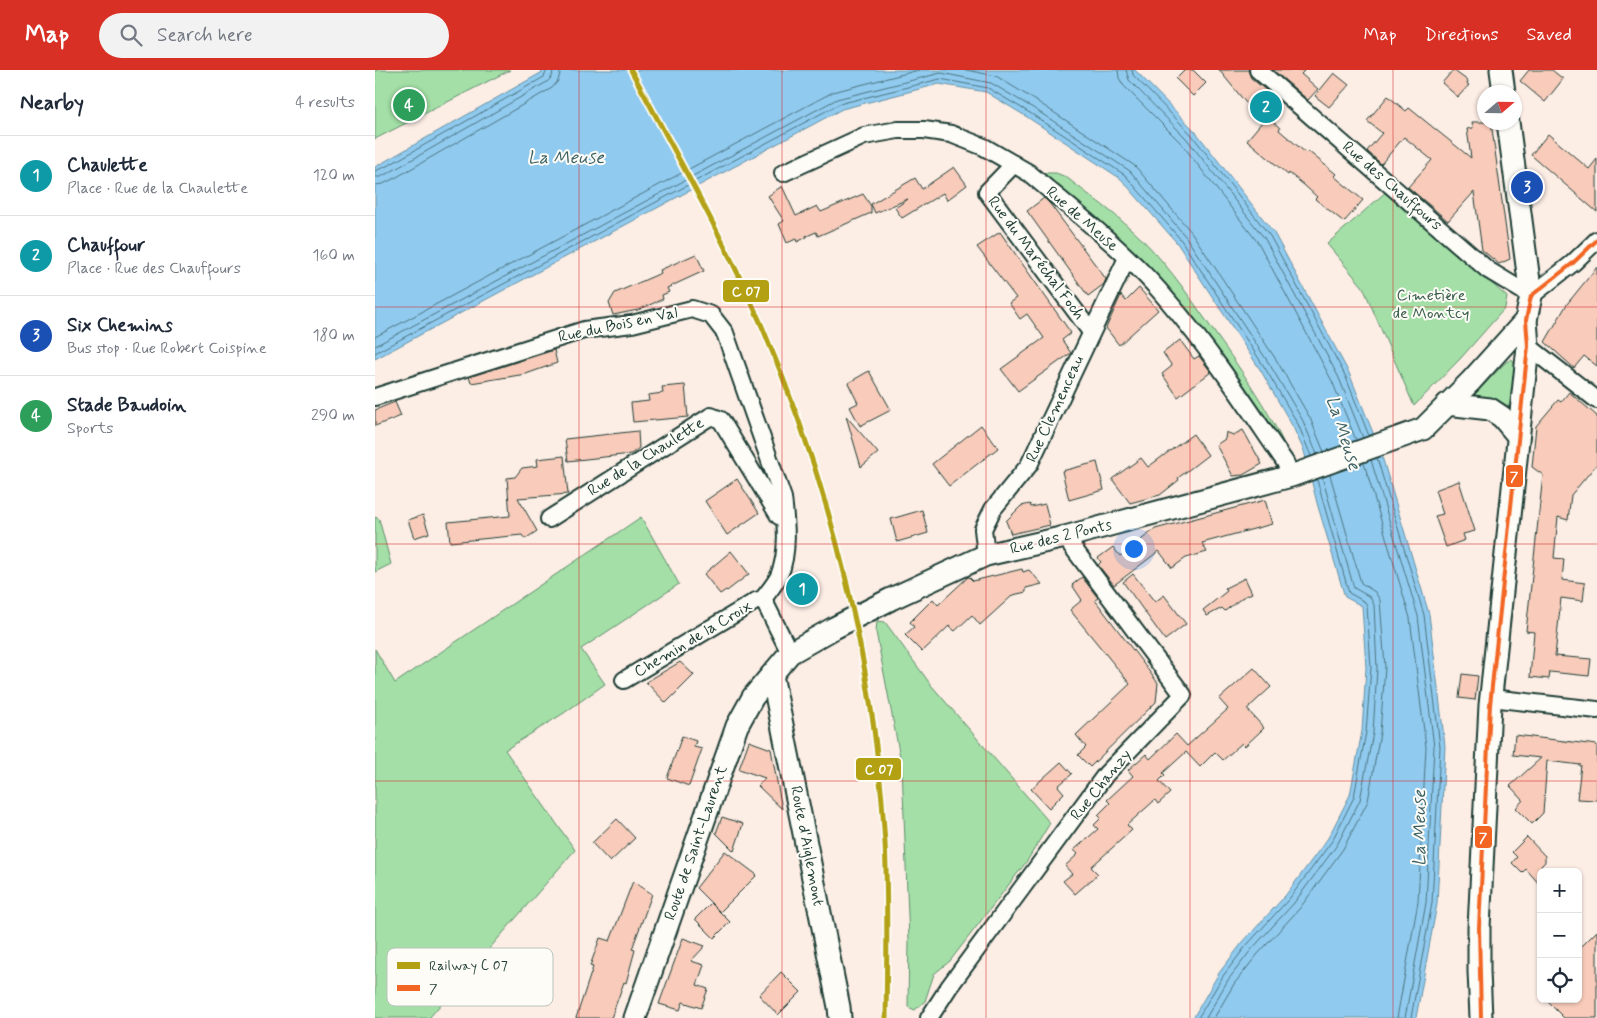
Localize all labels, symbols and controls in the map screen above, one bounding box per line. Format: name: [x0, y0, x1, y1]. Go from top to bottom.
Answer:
search box: [99, 13, 449, 58]
text: Map: [25, 20, 69, 51]
icon: search: [117, 21, 145, 49]
text: Search here: [157, 23, 253, 48]
text: Map: [1364, 23, 1397, 47]
text: Directions: [1425, 23, 1499, 47]
text: Saved: [1527, 23, 1572, 47]
north arrow: [1477, 85, 1522, 130]
pin: 4: [393, 86, 425, 124]
pin: 2: [1250, 88, 1282, 126]
text: Nearby: [20, 89, 84, 117]
text: 4 results: [295, 92, 355, 113]
street label: Rue des Chauffours: [1336, 137, 1447, 237]
water label: La Meuse: [528, 146, 605, 170]
text: Chaulette: [67, 153, 148, 178]
text: 1: [32, 165, 40, 186]
text: 120 m: [313, 165, 355, 186]
pin: 3: [1511, 168, 1543, 206]
text: Place · Rue de la Chaulette: [67, 178, 248, 199]
street label: Rue de Meuse: [1041, 182, 1123, 257]
street label: Rue du Maréchal Foch: [983, 192, 1089, 324]
text: Chauffour: [67, 233, 145, 258]
text: 2: [32, 245, 40, 266]
text: 160 m: [312, 245, 355, 266]
text: Place · Rue des Chauffours: [67, 258, 241, 279]
line badge: C 07: [722, 279, 770, 303]
text: C 07: [732, 283, 760, 301]
park label: Cimetière de Montcy: [1393, 285, 1469, 324]
street label: Rue du Bois en Val: [556, 302, 680, 348]
text: Six Chemins: [67, 313, 173, 338]
text: 3: [32, 325, 40, 346]
text: 180 m: [312, 325, 355, 346]
text: Bus stop · Rue Robert Coispine: [67, 338, 267, 359]
street label: Rue Clemenceau: [1021, 352, 1089, 466]
text: Stade Baudoin: [67, 393, 186, 418]
water label: La Meuse: [1320, 393, 1367, 474]
text: 4: [31, 405, 41, 426]
text: 290 m: [311, 405, 355, 426]
street label: Rue de la Chaulette: [584, 413, 708, 501]
text: Sports: [67, 418, 113, 439]
line badge: 7: [1505, 464, 1524, 488]
text: 7: [1510, 468, 1519, 486]
street label: Rue des 2 Ponts: [1008, 514, 1114, 560]
your location: [1121, 536, 1147, 562]
pin: 1: [786, 570, 818, 608]
street label: Chemin de la Croix: [630, 596, 756, 682]
street label: Rue Chanzy: [1066, 745, 1136, 825]
line badge: C 07: [855, 757, 902, 781]
text: C 07: [865, 761, 893, 779]
street label: Route de Saint-Laurent: [660, 762, 733, 923]
street label: Route d'Aiglemont: [785, 784, 829, 908]
water label: La Meuse: [1408, 789, 1432, 866]
line badge: 7: [1474, 825, 1493, 849]
text: 7: [1479, 829, 1488, 847]
map controls: [1537, 868, 1582, 1003]
button: +: [1537, 868, 1582, 913]
button: −: [1537, 913, 1582, 958]
legend: [387, 948, 553, 1006]
text: Railway C 07: [429, 957, 508, 975]
button: locate: [1537, 958, 1582, 1003]
text: 7: [429, 980, 438, 998]

